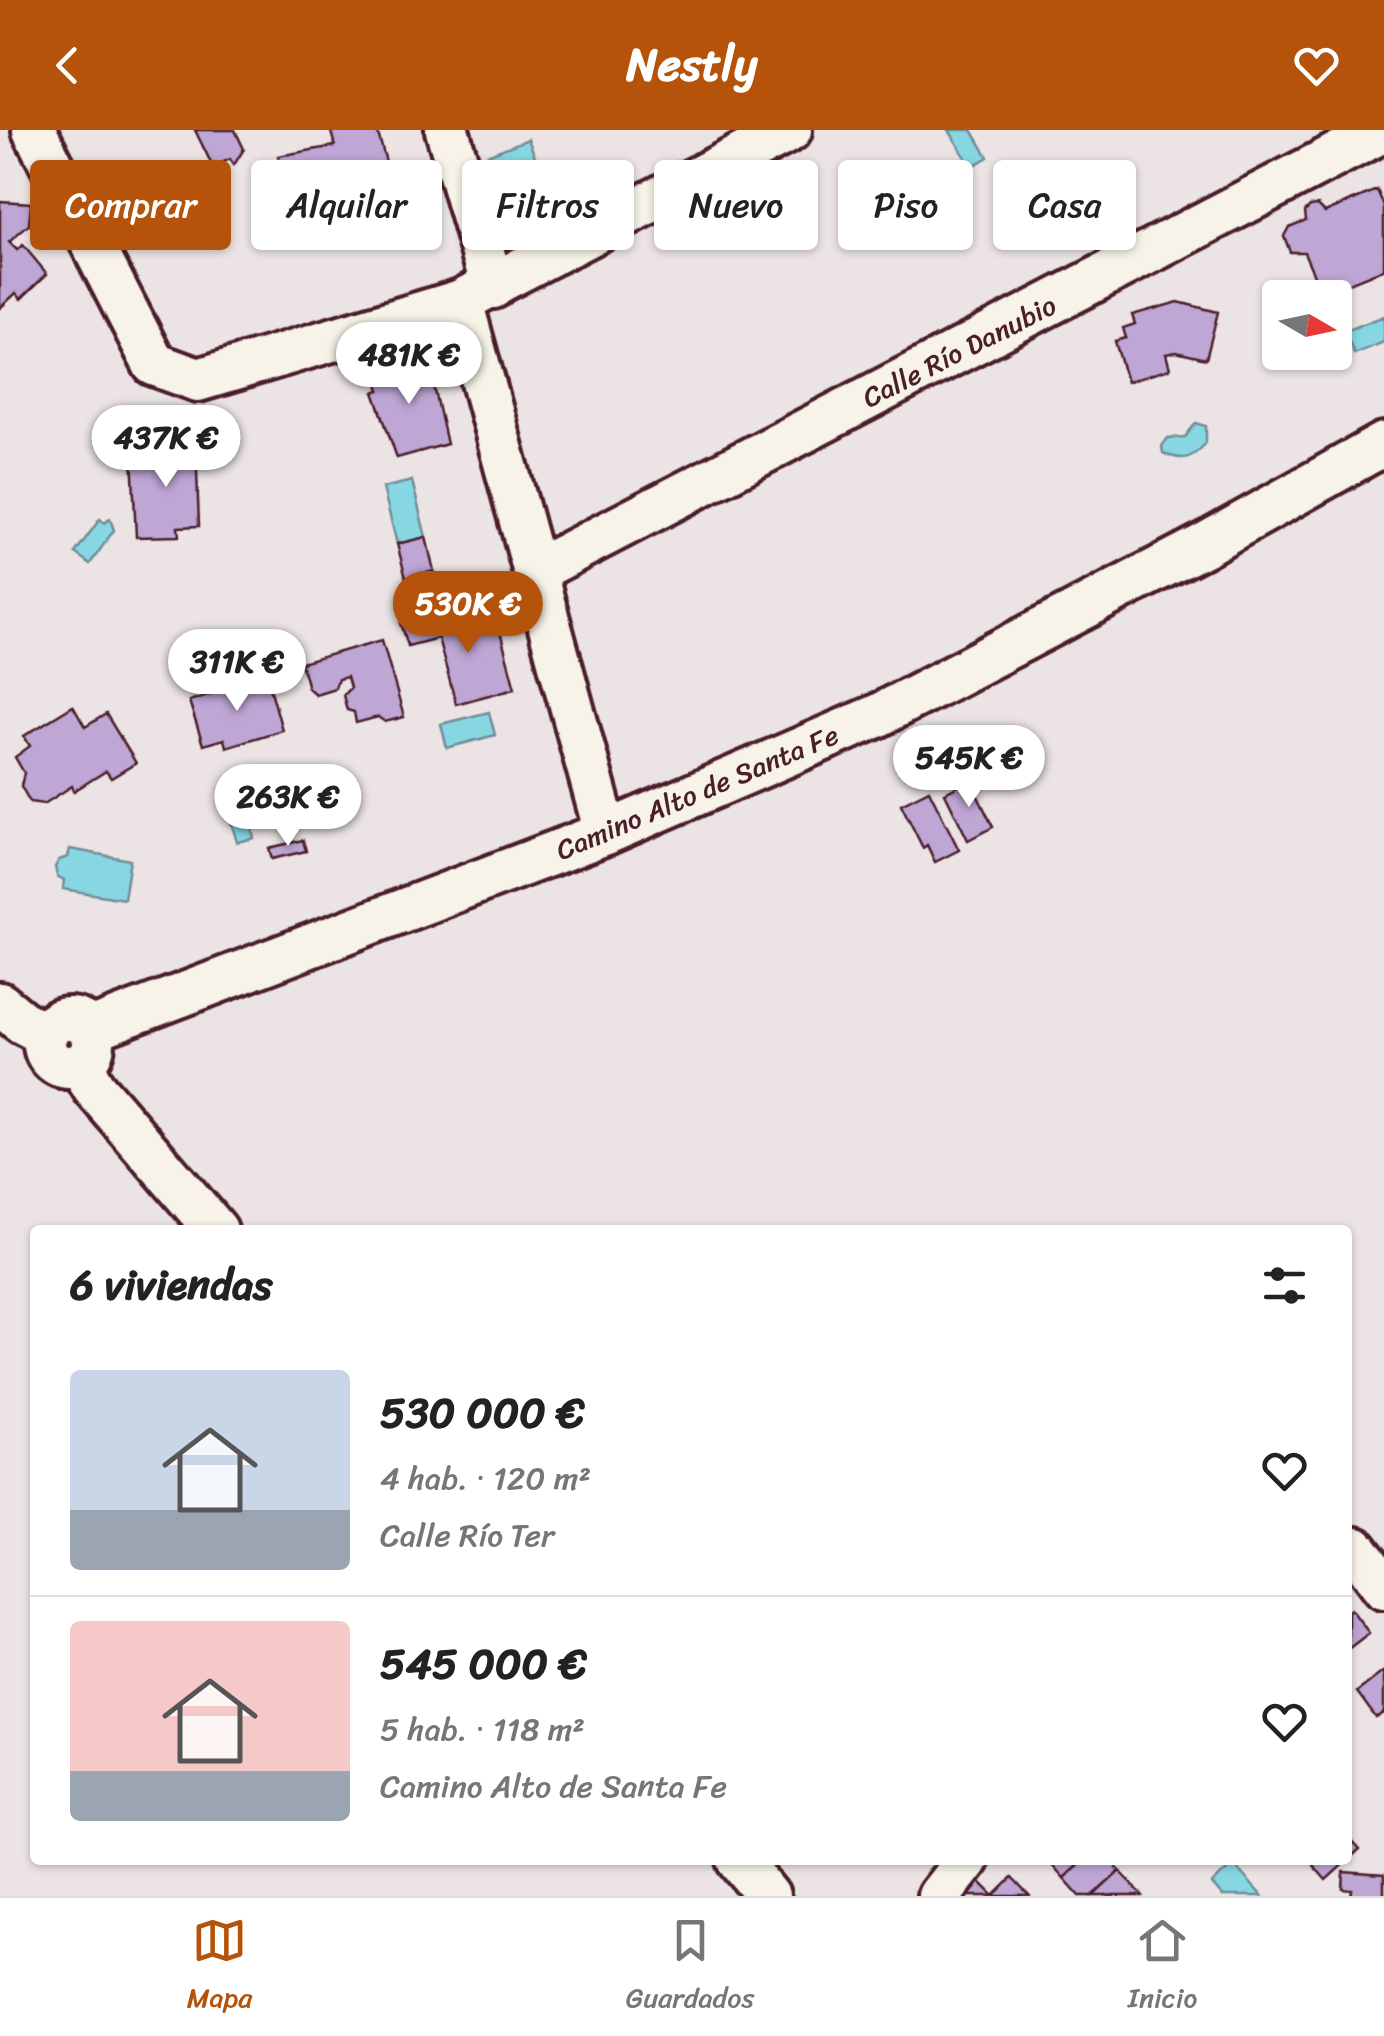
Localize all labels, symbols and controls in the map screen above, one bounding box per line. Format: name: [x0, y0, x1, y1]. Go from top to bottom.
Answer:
text: Nestly: [627, 25, 757, 105]
icon: back: [40, 38, 95, 93]
icon: heart: [1289, 38, 1344, 93]
chip: Comprar: [30, 160, 231, 250]
chip: Alquilar: [251, 160, 442, 250]
chip: Filtros: [462, 160, 634, 250]
chip: Nuevo: [654, 160, 818, 250]
chip: Piso: [838, 160, 973, 250]
chip: Casa: [993, 160, 1136, 250]
north arrow: [1262, 280, 1352, 370]
map controls: [1262, 280, 1352, 370]
street label: Calle Río Danubio: [853, 281, 1065, 422]
pin: 481K €: [328, 322, 490, 407]
text: 481K €: [358, 326, 460, 383]
pin: 437K €: [85, 405, 247, 490]
text: 437K €: [114, 409, 218, 466]
pin: 530K €: [387, 571, 549, 656]
text: 530K €: [415, 575, 521, 632]
pin: 311K €: [156, 629, 318, 714]
text: 311K €: [190, 633, 284, 690]
street label: Camino Alto de Santa Fe: [548, 711, 846, 874]
pin: 545K €: [888, 725, 1050, 810]
text: 545K €: [915, 729, 1023, 786]
pin: 263K €: [207, 764, 369, 849]
text: 263K €: [236, 768, 340, 825]
text: 6 viviendas: [70, 1248, 273, 1322]
icon: filters: [1257, 1258, 1312, 1313]
text: 530 000 €: [380, 1376, 585, 1450]
icon: home: [150, 1410, 270, 1530]
icon: heart: [1257, 1443, 1312, 1498]
text: 4 hab. · 120 m²: [380, 1450, 591, 1507]
text: Calle Río Ter: [380, 1507, 554, 1564]
text: 545 000 €: [380, 1627, 587, 1701]
icon: home: [150, 1661, 270, 1781]
icon: heart: [1257, 1694, 1312, 1749]
text: 5 hab. · 118 m²: [380, 1701, 585, 1758]
text: Camino Alto de Santa Fe: [380, 1758, 727, 1815]
tab: Mapa: [187, 1913, 252, 2022]
tab: Guardados: [626, 1913, 754, 2022]
tab: Inicio: [1128, 1913, 1197, 2022]

